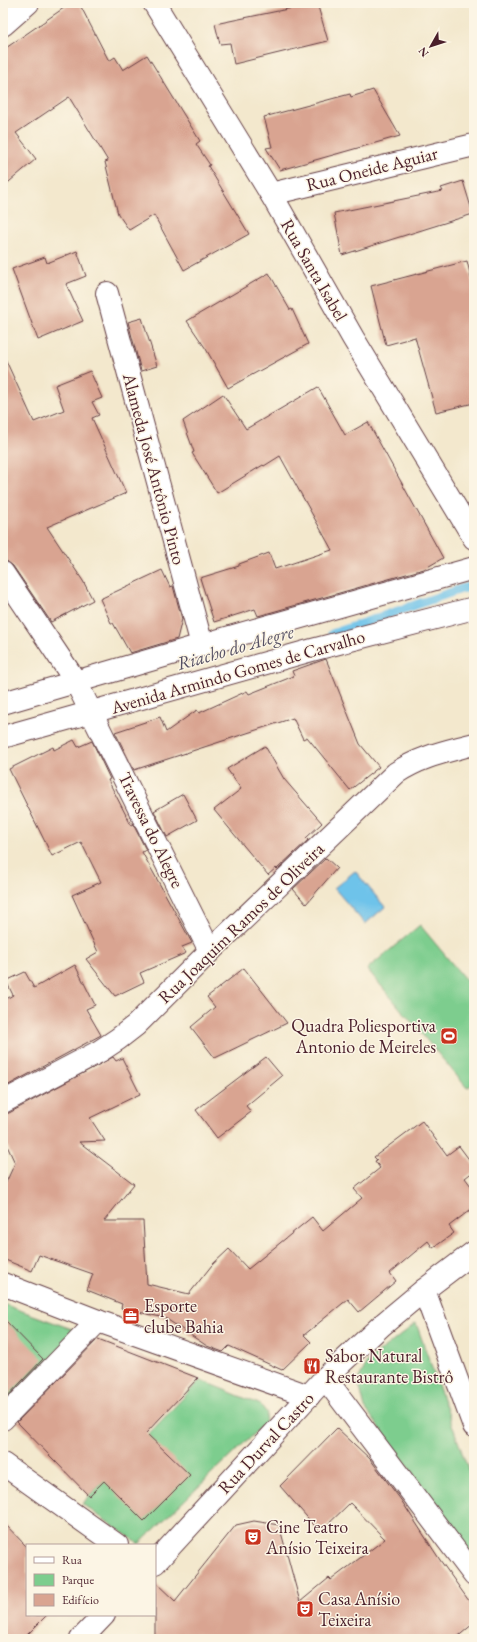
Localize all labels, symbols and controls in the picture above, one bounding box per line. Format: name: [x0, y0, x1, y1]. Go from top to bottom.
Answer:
north arrow: [411, 26, 451, 66]
text: N: [415, 44, 431, 60]
street label: Rua Oneide Aguiar: [304, 141, 440, 196]
street label: Rua Santa Isabel: [276, 214, 353, 325]
street label: Alameda José Antônio Pinto: [118, 370, 191, 567]
water label: Riacho do Alegre: [174, 619, 297, 676]
street label: Avenida Armindo Gomes de Carvalho: [107, 624, 367, 719]
street label: Travessa do Alegre: [113, 768, 189, 892]
street label: Rua Joaquim Ramos de Oliveira: [153, 837, 329, 1008]
place label: Quadra Poliesportiva Antonio de Meireles: [291, 1014, 437, 1058]
sports icon: Quadra Poliesportiva Antonio de Meireles: [439, 1026, 459, 1046]
place label: Esporte clube Bahia: [144, 1294, 224, 1338]
office icon: Esporte clube Bahia: [121, 1306, 141, 1326]
place label: Sabor Natural Restaurante Bistrô: [325, 1344, 453, 1388]
restaurant icon: Sabor Natural Restaurante Bistrô: [302, 1356, 322, 1376]
street label: Rua Durval Castro: [212, 1387, 319, 1498]
place label: Cine Teatro Anísio Teixeira: [265, 1515, 369, 1559]
theatre icon: Cine Teatro Anísio Teixeira: [243, 1527, 263, 1547]
legend: [26, 1544, 156, 1616]
text: Rua: [62, 1552, 82, 1568]
text: Parque: [62, 1572, 94, 1588]
place label: Casa Anísio Teixeira: [318, 1587, 400, 1631]
text: Edifício: [62, 1592, 99, 1608]
theatre icon: Casa Anísio Teixeira: [295, 1599, 315, 1619]

